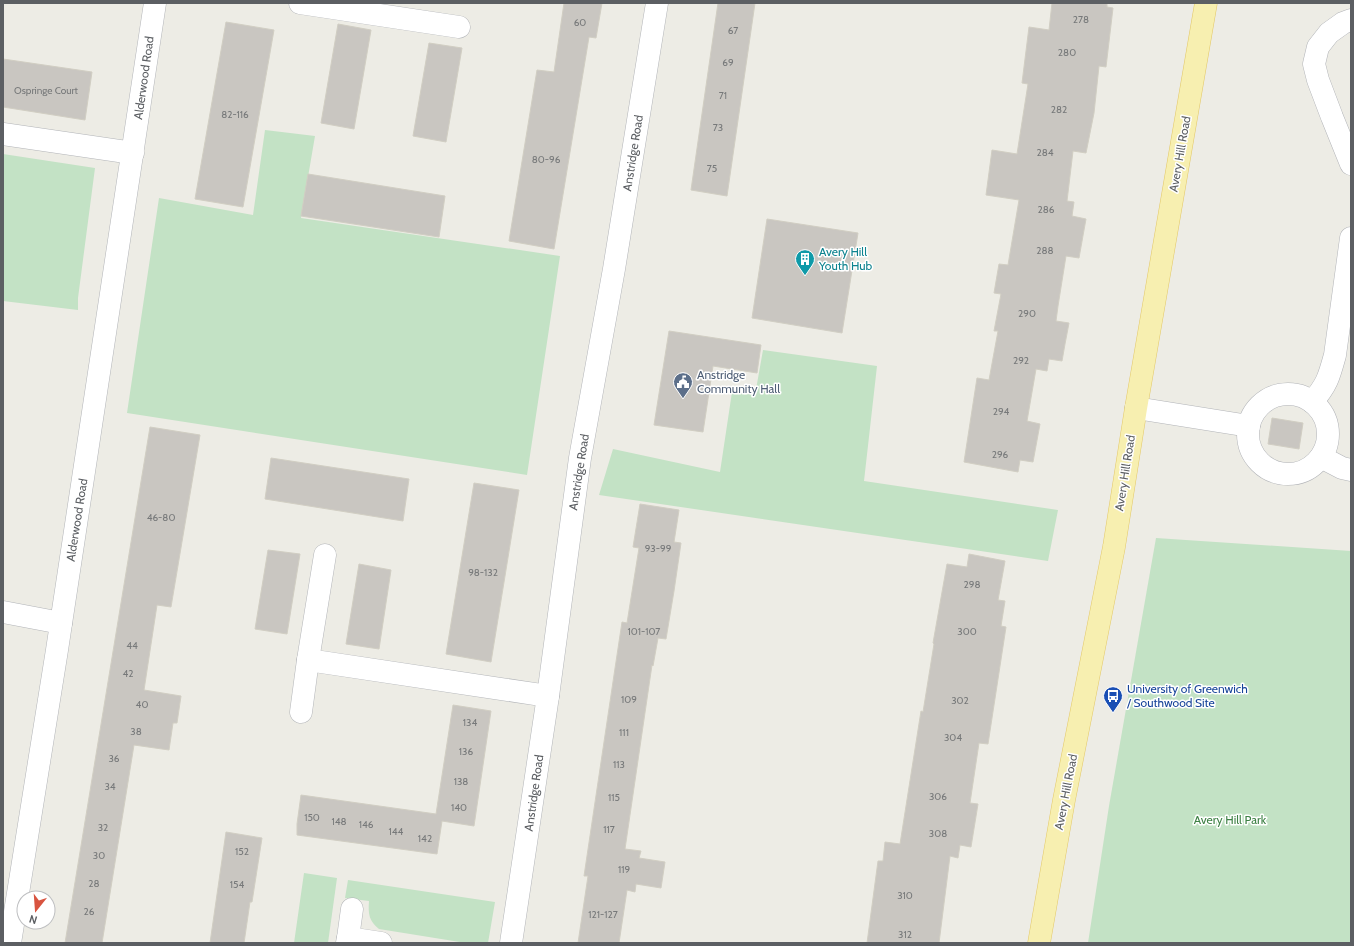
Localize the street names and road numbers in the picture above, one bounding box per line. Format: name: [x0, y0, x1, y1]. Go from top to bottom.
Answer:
street label: Alderwood Road: [130, 35, 157, 121]
street label: Anstridge Road: [619, 114, 646, 192]
street label: Avery Hill Road: [1165, 115, 1194, 193]
street label: Anstridge Road: [565, 433, 592, 511]
street label: Avery Hill Road: [1111, 434, 1138, 512]
street label: Alderwood Road: [63, 477, 90, 563]
street label: Avery Hill Road: [1051, 753, 1080, 831]
street label: Anstridge Road: [521, 754, 546, 832]

